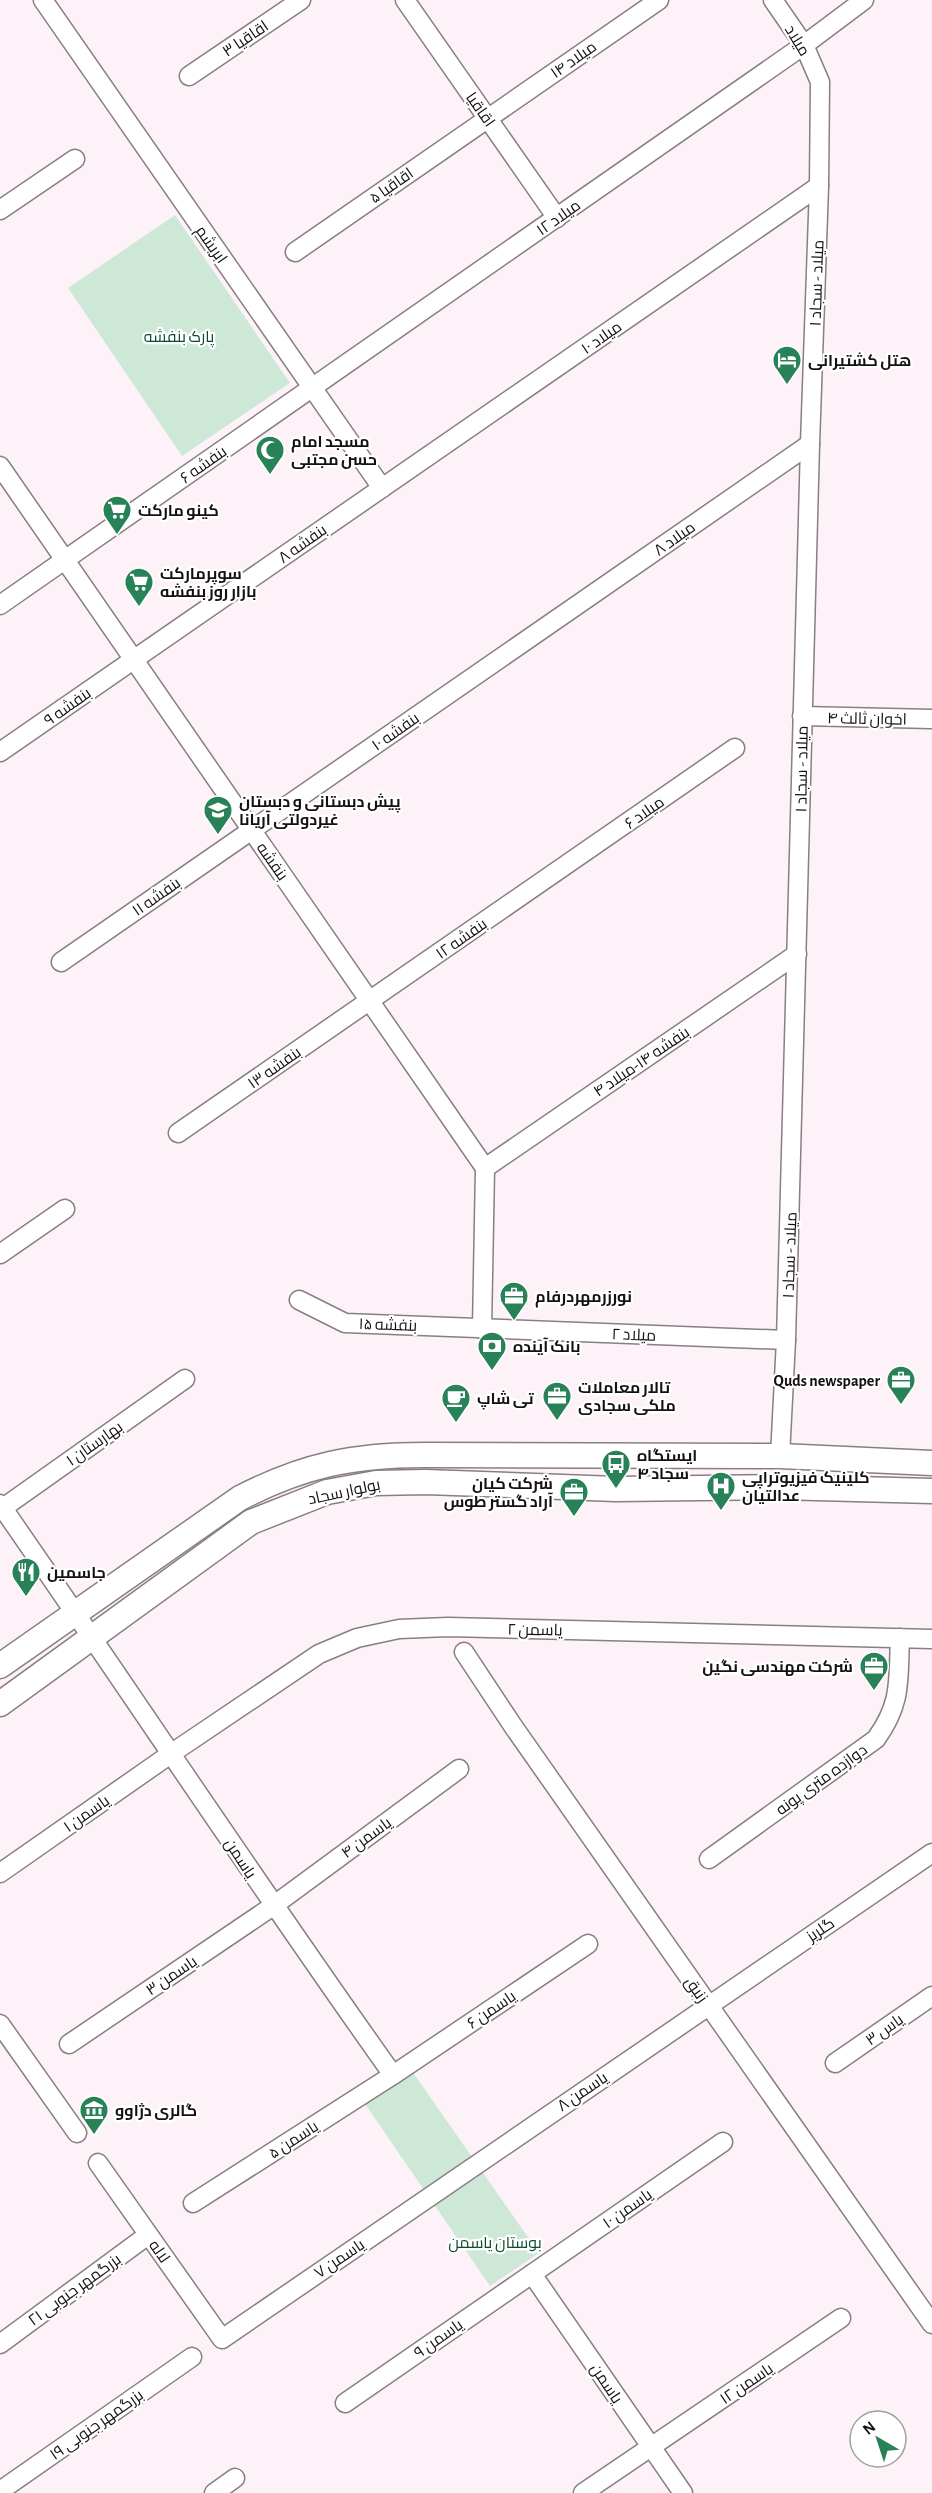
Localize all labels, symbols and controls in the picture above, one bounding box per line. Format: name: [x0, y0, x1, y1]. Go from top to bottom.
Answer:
street label: اقاقیا ۳: [220, 18, 272, 61]
street label: میلاد: [781, 22, 813, 59]
street label: میلاد ۱۴: [548, 38, 600, 82]
street label: اقاقیا: [462, 89, 498, 130]
street label: اقاقیا ۵: [367, 165, 417, 207]
street label: میلاد ۱۲: [534, 197, 584, 239]
street label: ابریشم: [190, 222, 231, 268]
street label: میلاد - سجاد ۱: [807, 240, 828, 327]
street label: میلاد ۱۰: [579, 318, 625, 358]
park label: پارک بنفشه: [144, 328, 215, 348]
hotel icon: هتل کشتیرانی: [771, 344, 803, 386]
place label: هتل کشتیرانی: [808, 352, 911, 370]
mosque icon: مسجد امام حسن مجتبی: [254, 434, 286, 476]
place label: مسجد امام حسن مجتبی: [291, 434, 377, 469]
street label: بنفشه ۶: [177, 442, 230, 487]
supermarket icon: کینو مارکت: [101, 494, 133, 536]
place label: کینو مارکت: [138, 503, 219, 520]
street label: میلاد ۸: [651, 519, 699, 559]
street label: بنفشه ۸: [275, 521, 330, 567]
supermarket icon: سوپرمارکت بازار روز بنفشه: [123, 566, 155, 608]
place label: سوپرمارکت بازار روز بنفشه: [160, 566, 256, 601]
street label: بنفشه ۹: [41, 684, 95, 729]
street label: بنفشه ۱۰: [368, 709, 423, 755]
street label: اخوان ثالث ۴: [827, 709, 907, 730]
street label: میلاد - سجاد ۱: [793, 726, 812, 812]
place label: پیش دبستانی و دبستان غیردولتی آریانا: [239, 793, 401, 829]
school or university icon: پیش دبستانی و دبستان غیردولتی آریانا: [202, 794, 234, 836]
street label: میلاد ۶: [622, 794, 668, 833]
street label: بنفشه: [253, 839, 292, 884]
street label: بنفشه ۱۱: [129, 874, 184, 920]
street label: بنفشه ۱۲: [433, 915, 491, 963]
street label: بنفشه ۱۴-میلاد ۴: [590, 1023, 693, 1101]
street label: بنفشه ۱۳: [245, 1043, 305, 1093]
street label: میلاد - سجاد ۱: [780, 1212, 801, 1299]
office icon: نورزرمهردرفام: [498, 1280, 530, 1322]
place label: نورزرمهردرفام: [535, 1289, 632, 1308]
street label: بنفشه ۱۵: [358, 1315, 418, 1335]
street label: میلاد ۲: [611, 1326, 656, 1345]
bank icon: بانک آینده: [476, 1330, 508, 1372]
place label: بانک آینده: [513, 1337, 580, 1355]
office icon: Quds newspaper: [885, 1364, 917, 1406]
place label: Quds newspaper: [774, 1373, 880, 1390]
office icon: تالار معاملات ملکی سجادی: [541, 1380, 573, 1422]
place label: تالار معاملات ملکی سجادی: [578, 1380, 676, 1415]
cafe icon: تی شاپ: [440, 1382, 472, 1424]
place label: تی شاپ: [477, 1390, 535, 1410]
street label: بهارستان ۱: [63, 1419, 127, 1471]
bus stop icon: ایستگاه سجاد ۴: [600, 1448, 632, 1490]
place label: ایستگاه سجاد ۴: [637, 1448, 697, 1482]
hospital icon: کلینیک فیزیوتراپی عدالتیان: [705, 1470, 737, 1512]
place label: کلینیک فیزیوتراپی عدالتیان: [742, 1470, 870, 1505]
place label: شرکت کیان آراد گستر طوس: [444, 1475, 553, 1511]
street label: بولوار سجاد: [307, 1476, 382, 1508]
office icon: شرکت کیان آراد گستر طوس: [558, 1476, 590, 1518]
restaurant icon: جاسمین: [10, 1556, 42, 1598]
place label: جاسمین: [47, 1565, 106, 1582]
street label: یاسمن ۲: [507, 1622, 563, 1640]
office icon: شرکت مهندسی نگین: [858, 1650, 890, 1692]
place label: شرکت مهندسی نگین: [702, 1658, 853, 1676]
street label: دوازده متری پونه: [773, 1741, 872, 1821]
street label: یاسمن ۱: [61, 1792, 114, 1837]
street label: یاسمن ۴: [339, 1814, 396, 1863]
street label: یاسمن: [220, 1836, 259, 1883]
street label: گلریز: [803, 1915, 838, 1946]
street label: یاسمن ۳: [143, 1953, 202, 2000]
street label: زنبق: [680, 1974, 711, 2007]
street label: یاسمن ۶: [464, 1988, 520, 2033]
street label: یاس ۳: [863, 2011, 908, 2050]
street label: یاسمن ۸: [555, 2069, 612, 2116]
museum icon: گالری دژاوو: [78, 2094, 110, 2136]
place label: گالری دژاوو: [115, 2103, 197, 2120]
street label: یاسمن ۵: [266, 2118, 323, 2163]
street label: یاسمن ۱۰: [600, 2186, 657, 2233]
park label: بوستان یاسمن: [448, 2235, 542, 2253]
street label: یاسمن ۷: [312, 2236, 369, 2283]
street label: لاله: [146, 2237, 173, 2266]
street label: بزرگمهر جنوبی ۲۱: [25, 2251, 125, 2330]
street label: یاسمن ۹: [411, 2316, 467, 2363]
street label: یاسمن ۱۲: [717, 2360, 778, 2409]
street label: یاسمن: [586, 2361, 626, 2408]
street label: بزرگمهر جنوبی ۱۹: [47, 2387, 147, 2465]
north arrow: [848, 2409, 908, 2469]
text: N: [860, 2418, 879, 2438]

